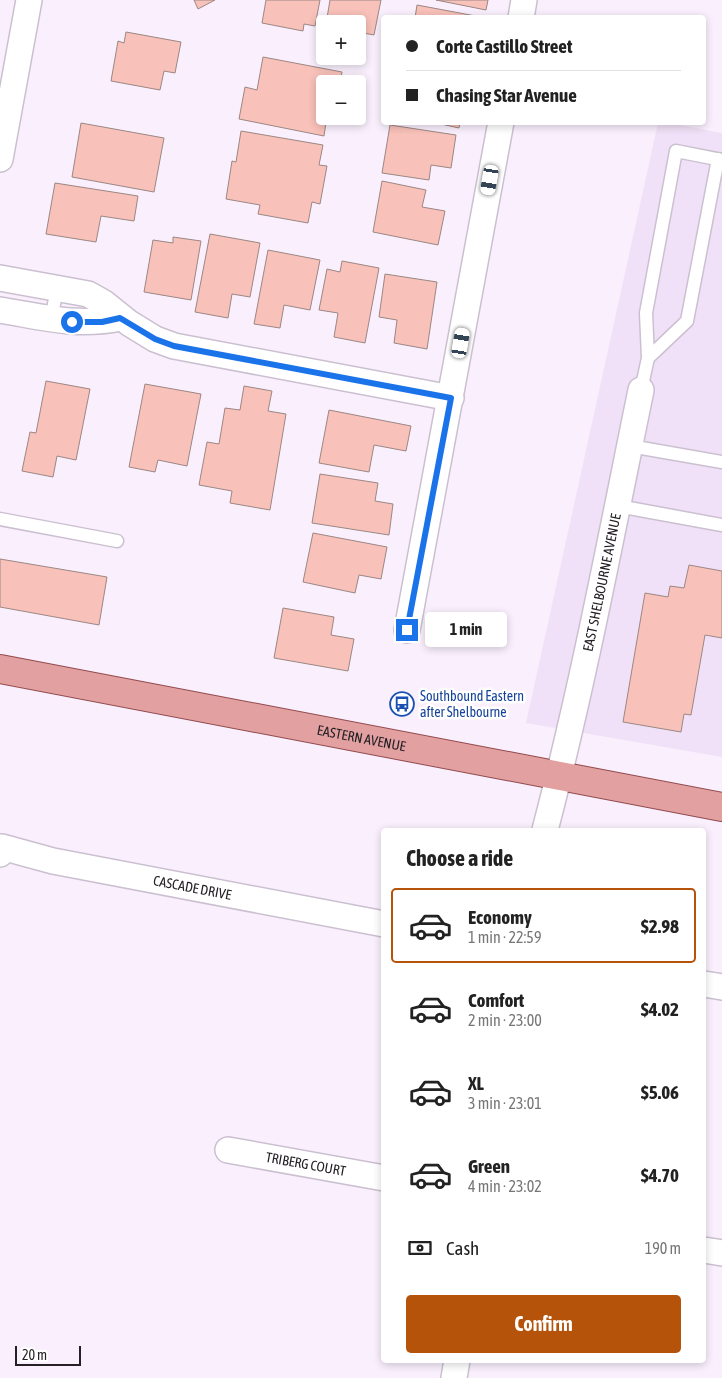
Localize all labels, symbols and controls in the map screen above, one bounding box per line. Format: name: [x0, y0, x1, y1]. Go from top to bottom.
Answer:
map controls: [316, 15, 366, 125]
button: +: [316, 15, 366, 65]
text: Corte Castillo Street: [436, 35, 572, 57]
button: −: [316, 75, 366, 125]
text: Chasing Star Avenue: [436, 84, 577, 106]
car: [480, 164, 499, 196]
route start: [61, 311, 83, 333]
car: [451, 327, 470, 359]
street label: EAST SHELBOURNE AVENUE: [580, 512, 624, 653]
callout: 1 min: [424, 612, 507, 648]
route end: [396, 619, 418, 641]
text: 1 min: [450, 620, 482, 638]
place label: Southbound Eastern after Shelbourne: [420, 688, 524, 720]
bus stop icon: Southbound Eastern after Shelbourne: [389, 691, 415, 717]
street label: EASTERN AVENUE: [316, 722, 407, 754]
text: Choose a ride: [406, 845, 513, 871]
street label: CASCADE DRIVE: [152, 872, 233, 903]
icon: car: [408, 903, 453, 948]
text: Economy: [468, 906, 532, 928]
text: $2.98: [641, 915, 679, 937]
text: 1 min · 22:59: [468, 928, 541, 946]
icon: car: [408, 986, 453, 1031]
text: Comfort: [468, 989, 524, 1011]
text: $4.02: [641, 998, 679, 1020]
text: 2 min · 23:00: [468, 1011, 542, 1029]
icon: car: [408, 1069, 453, 1114]
text: XL: [468, 1072, 484, 1094]
text: $5.06: [641, 1081, 679, 1103]
text: 3 min · 23:01: [468, 1094, 542, 1112]
street label: TRIBERG COURT: [264, 1149, 347, 1179]
icon: car: [408, 1152, 453, 1197]
text: Green: [468, 1155, 510, 1177]
text: $4.70: [641, 1164, 679, 1186]
text: 4 min · 23:02: [468, 1177, 542, 1195]
icon: cash: [406, 1234, 434, 1262]
text: Cash: [446, 1237, 479, 1259]
text: 190 m: [645, 1239, 681, 1257]
button: Confirm: [406, 1295, 681, 1353]
scale bar: [15, 1343, 81, 1366]
text: 20 m: [22, 1347, 47, 1363]

